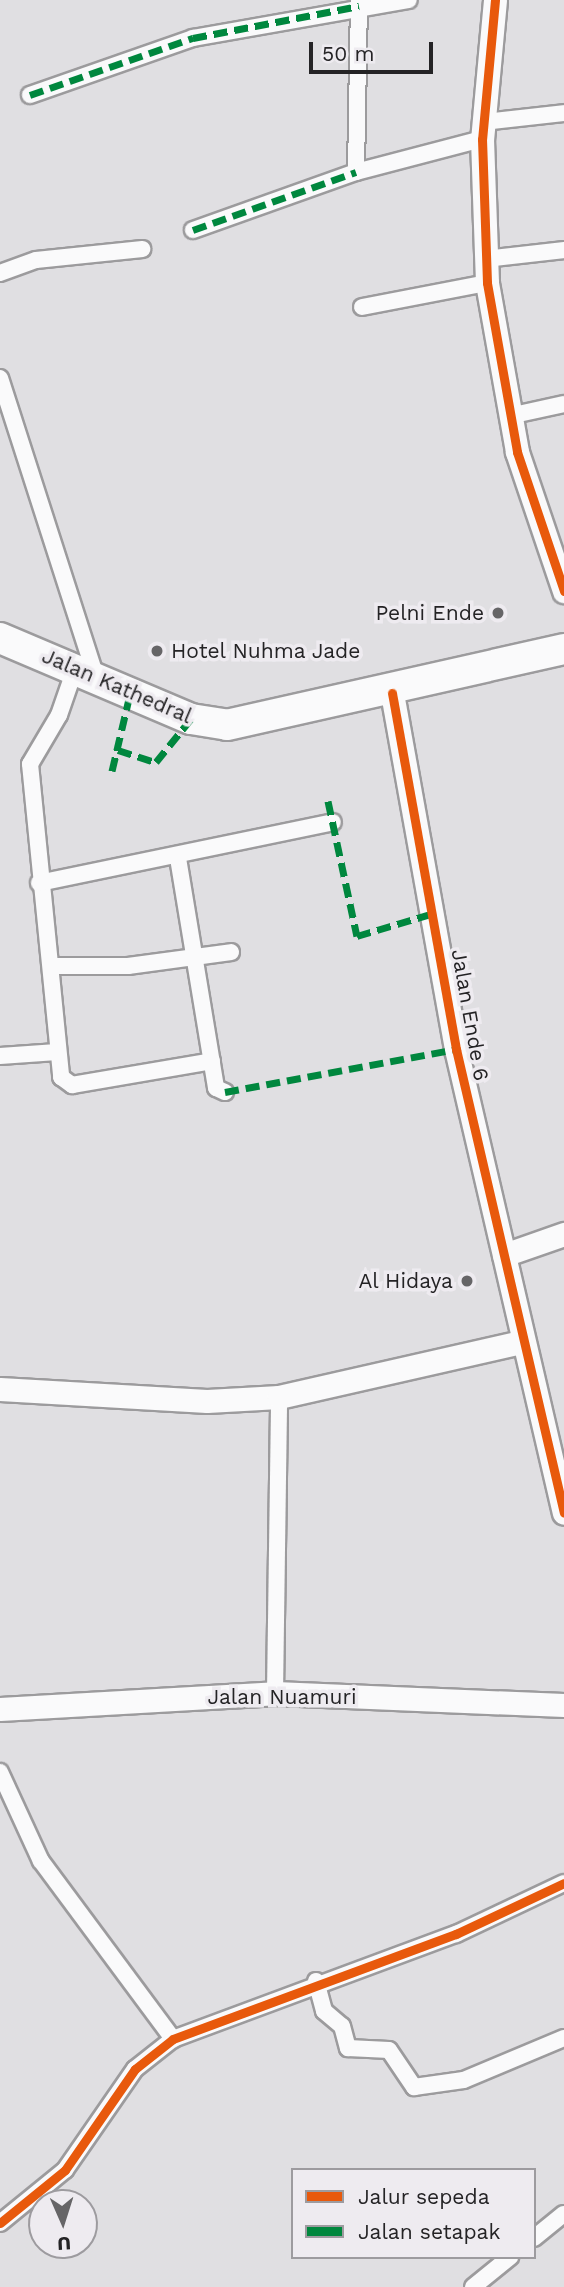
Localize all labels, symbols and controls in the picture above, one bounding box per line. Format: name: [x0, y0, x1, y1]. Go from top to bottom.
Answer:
scale bar: [312, 28, 436, 72]
text: 50 m: [322, 41, 374, 66]
place label: Pelni Ende: [375, 600, 484, 626]
marker: Pelni Ende: [490, 605, 506, 621]
place label: Hotel Nuhma Jade: [171, 638, 362, 664]
street label: Jalan Kathedral: [38, 643, 196, 729]
marker: Hotel Nuhma Jade: [149, 643, 165, 659]
street label: Jalan Ende 6: [446, 947, 494, 1083]
place label: Al Hidaya: [358, 1268, 453, 1294]
marker: Al Hidaya: [459, 1273, 475, 1289]
street label: Jalan Nuamuri: [207, 1684, 357, 1710]
legend: [291, 2168, 536, 2259]
text: Jalur sepeda: [358, 2184, 490, 2209]
north arrow: [28, 2189, 98, 2259]
text: Jalan setapak: [358, 2219, 500, 2244]
text: U: [57, 2232, 71, 2255]

